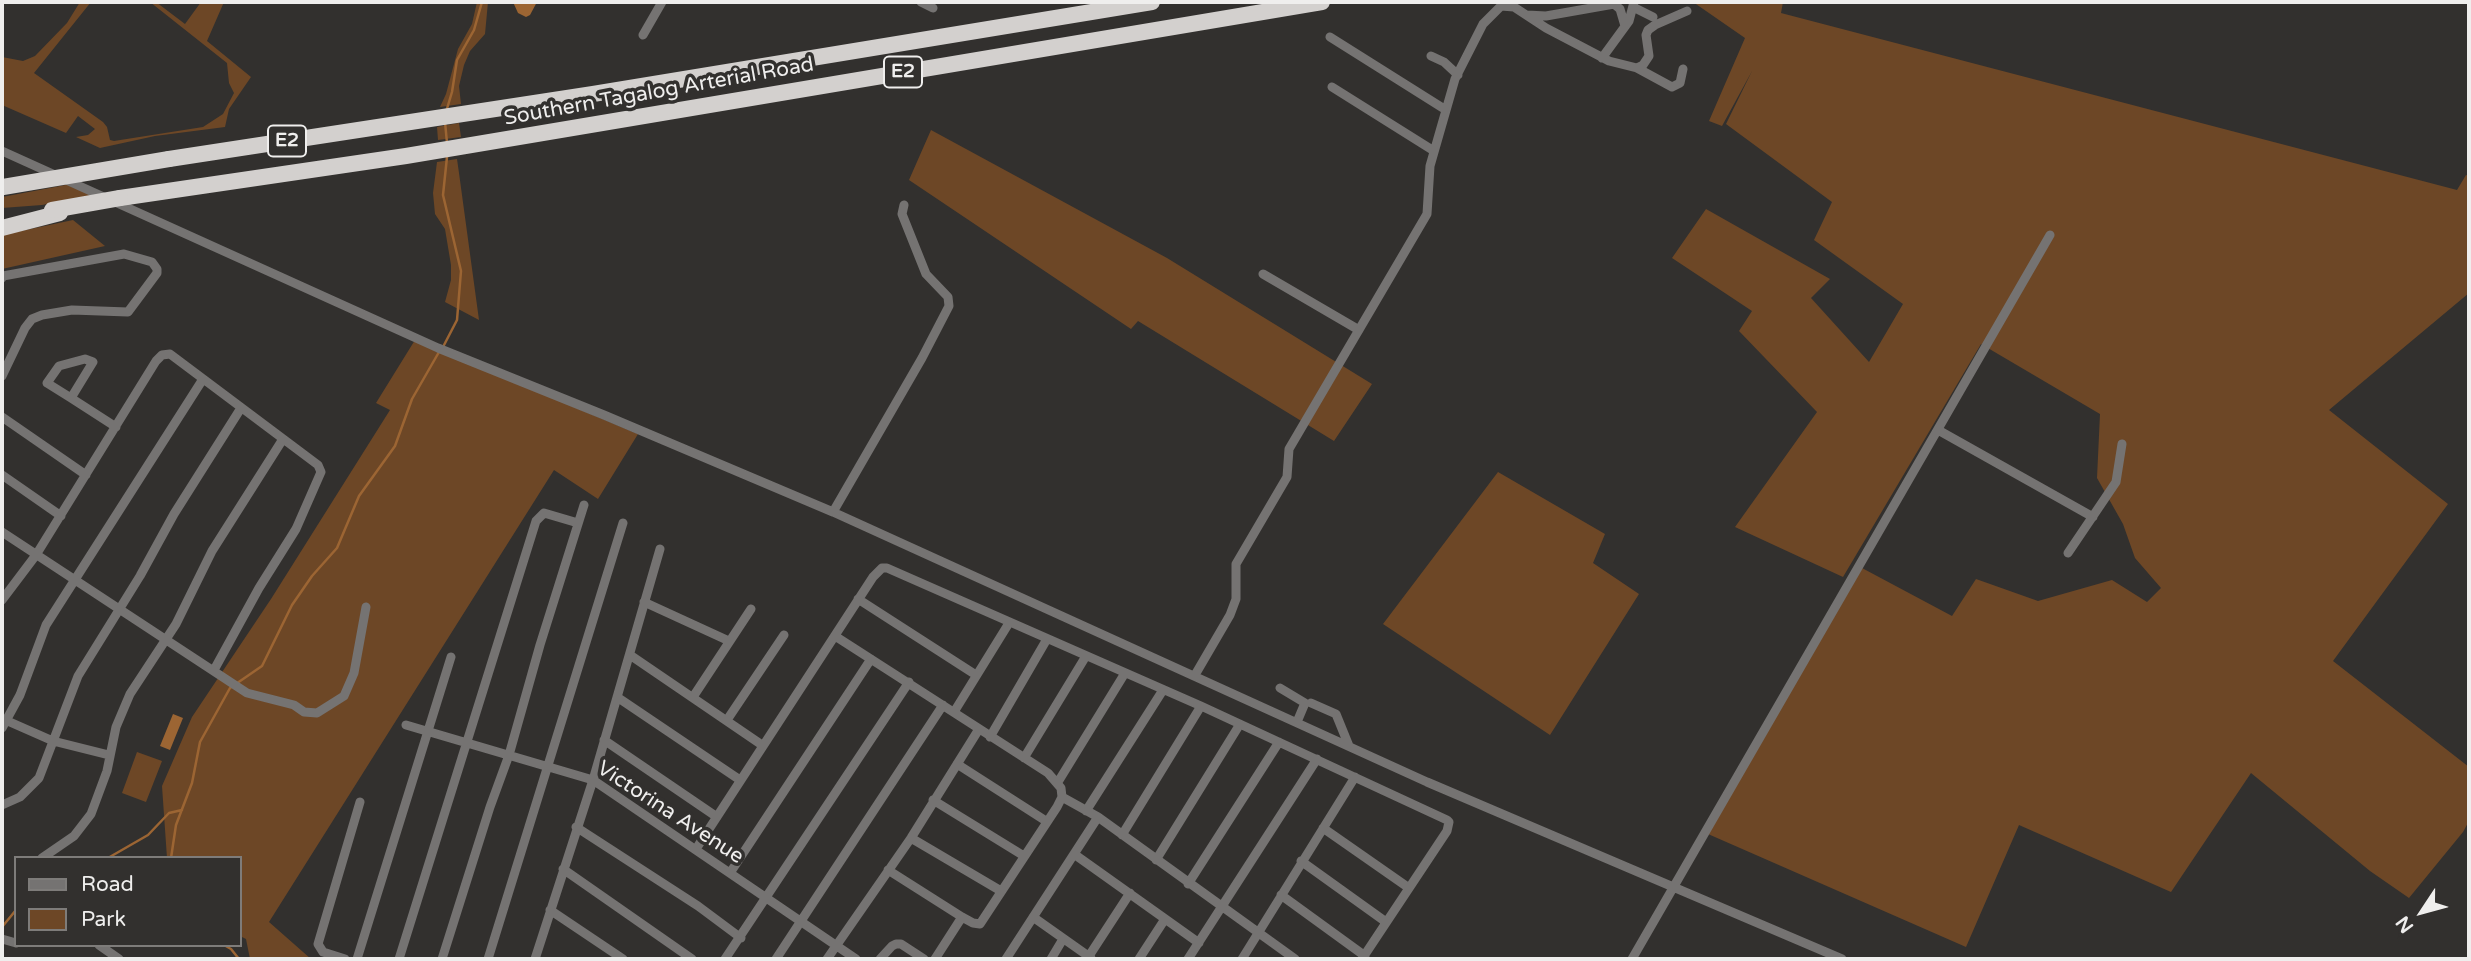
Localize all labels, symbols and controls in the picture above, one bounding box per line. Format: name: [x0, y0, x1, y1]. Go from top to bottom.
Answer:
street label: Southern Tagalog Arterial Road: [502, 52, 816, 132]
road number: E2: [884, 57, 922, 88]
road number: E2: [268, 125, 306, 156]
street label: Victorina Avenue: [592, 756, 748, 870]
legend: [14, 856, 242, 947]
text: Road: [81, 872, 134, 897]
north arrow: [2387, 877, 2457, 947]
text: Park: [81, 907, 126, 932]
text: N: [2392, 912, 2418, 937]

